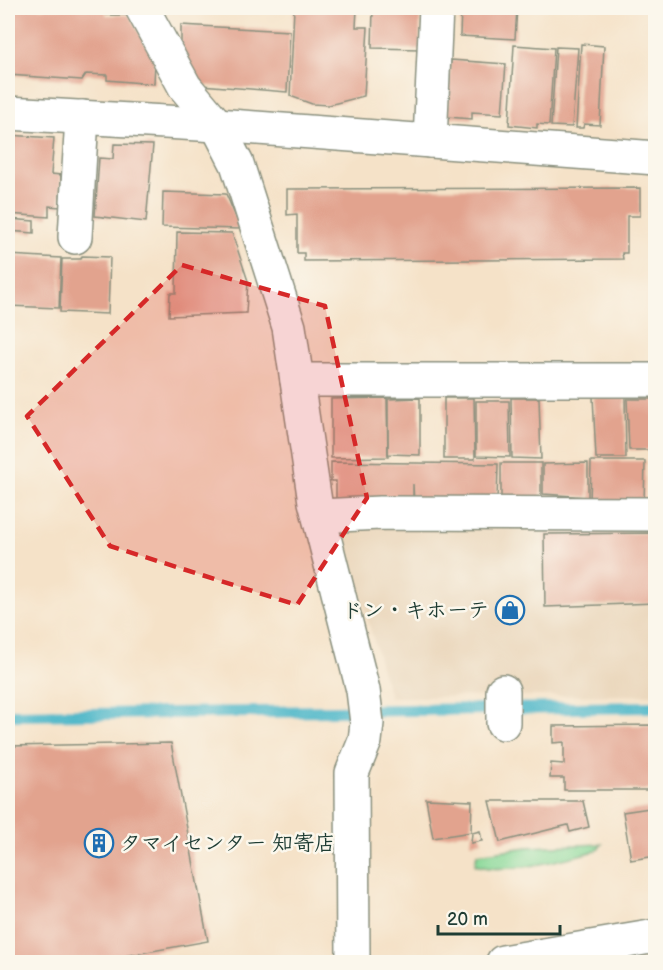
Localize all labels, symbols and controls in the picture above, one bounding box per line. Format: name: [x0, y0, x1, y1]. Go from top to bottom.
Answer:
shop icon: ドン・キホーテ: [494, 594, 526, 626]
place label: ドン・キホーテ: [342, 598, 489, 623]
building icon: タマイセンター 知寄店: [83, 827, 115, 859]
place label: タマイセンター 知寄店: [120, 831, 335, 856]
scale bar: [438, 898, 560, 936]
text: 20 m: [447, 909, 488, 930]

